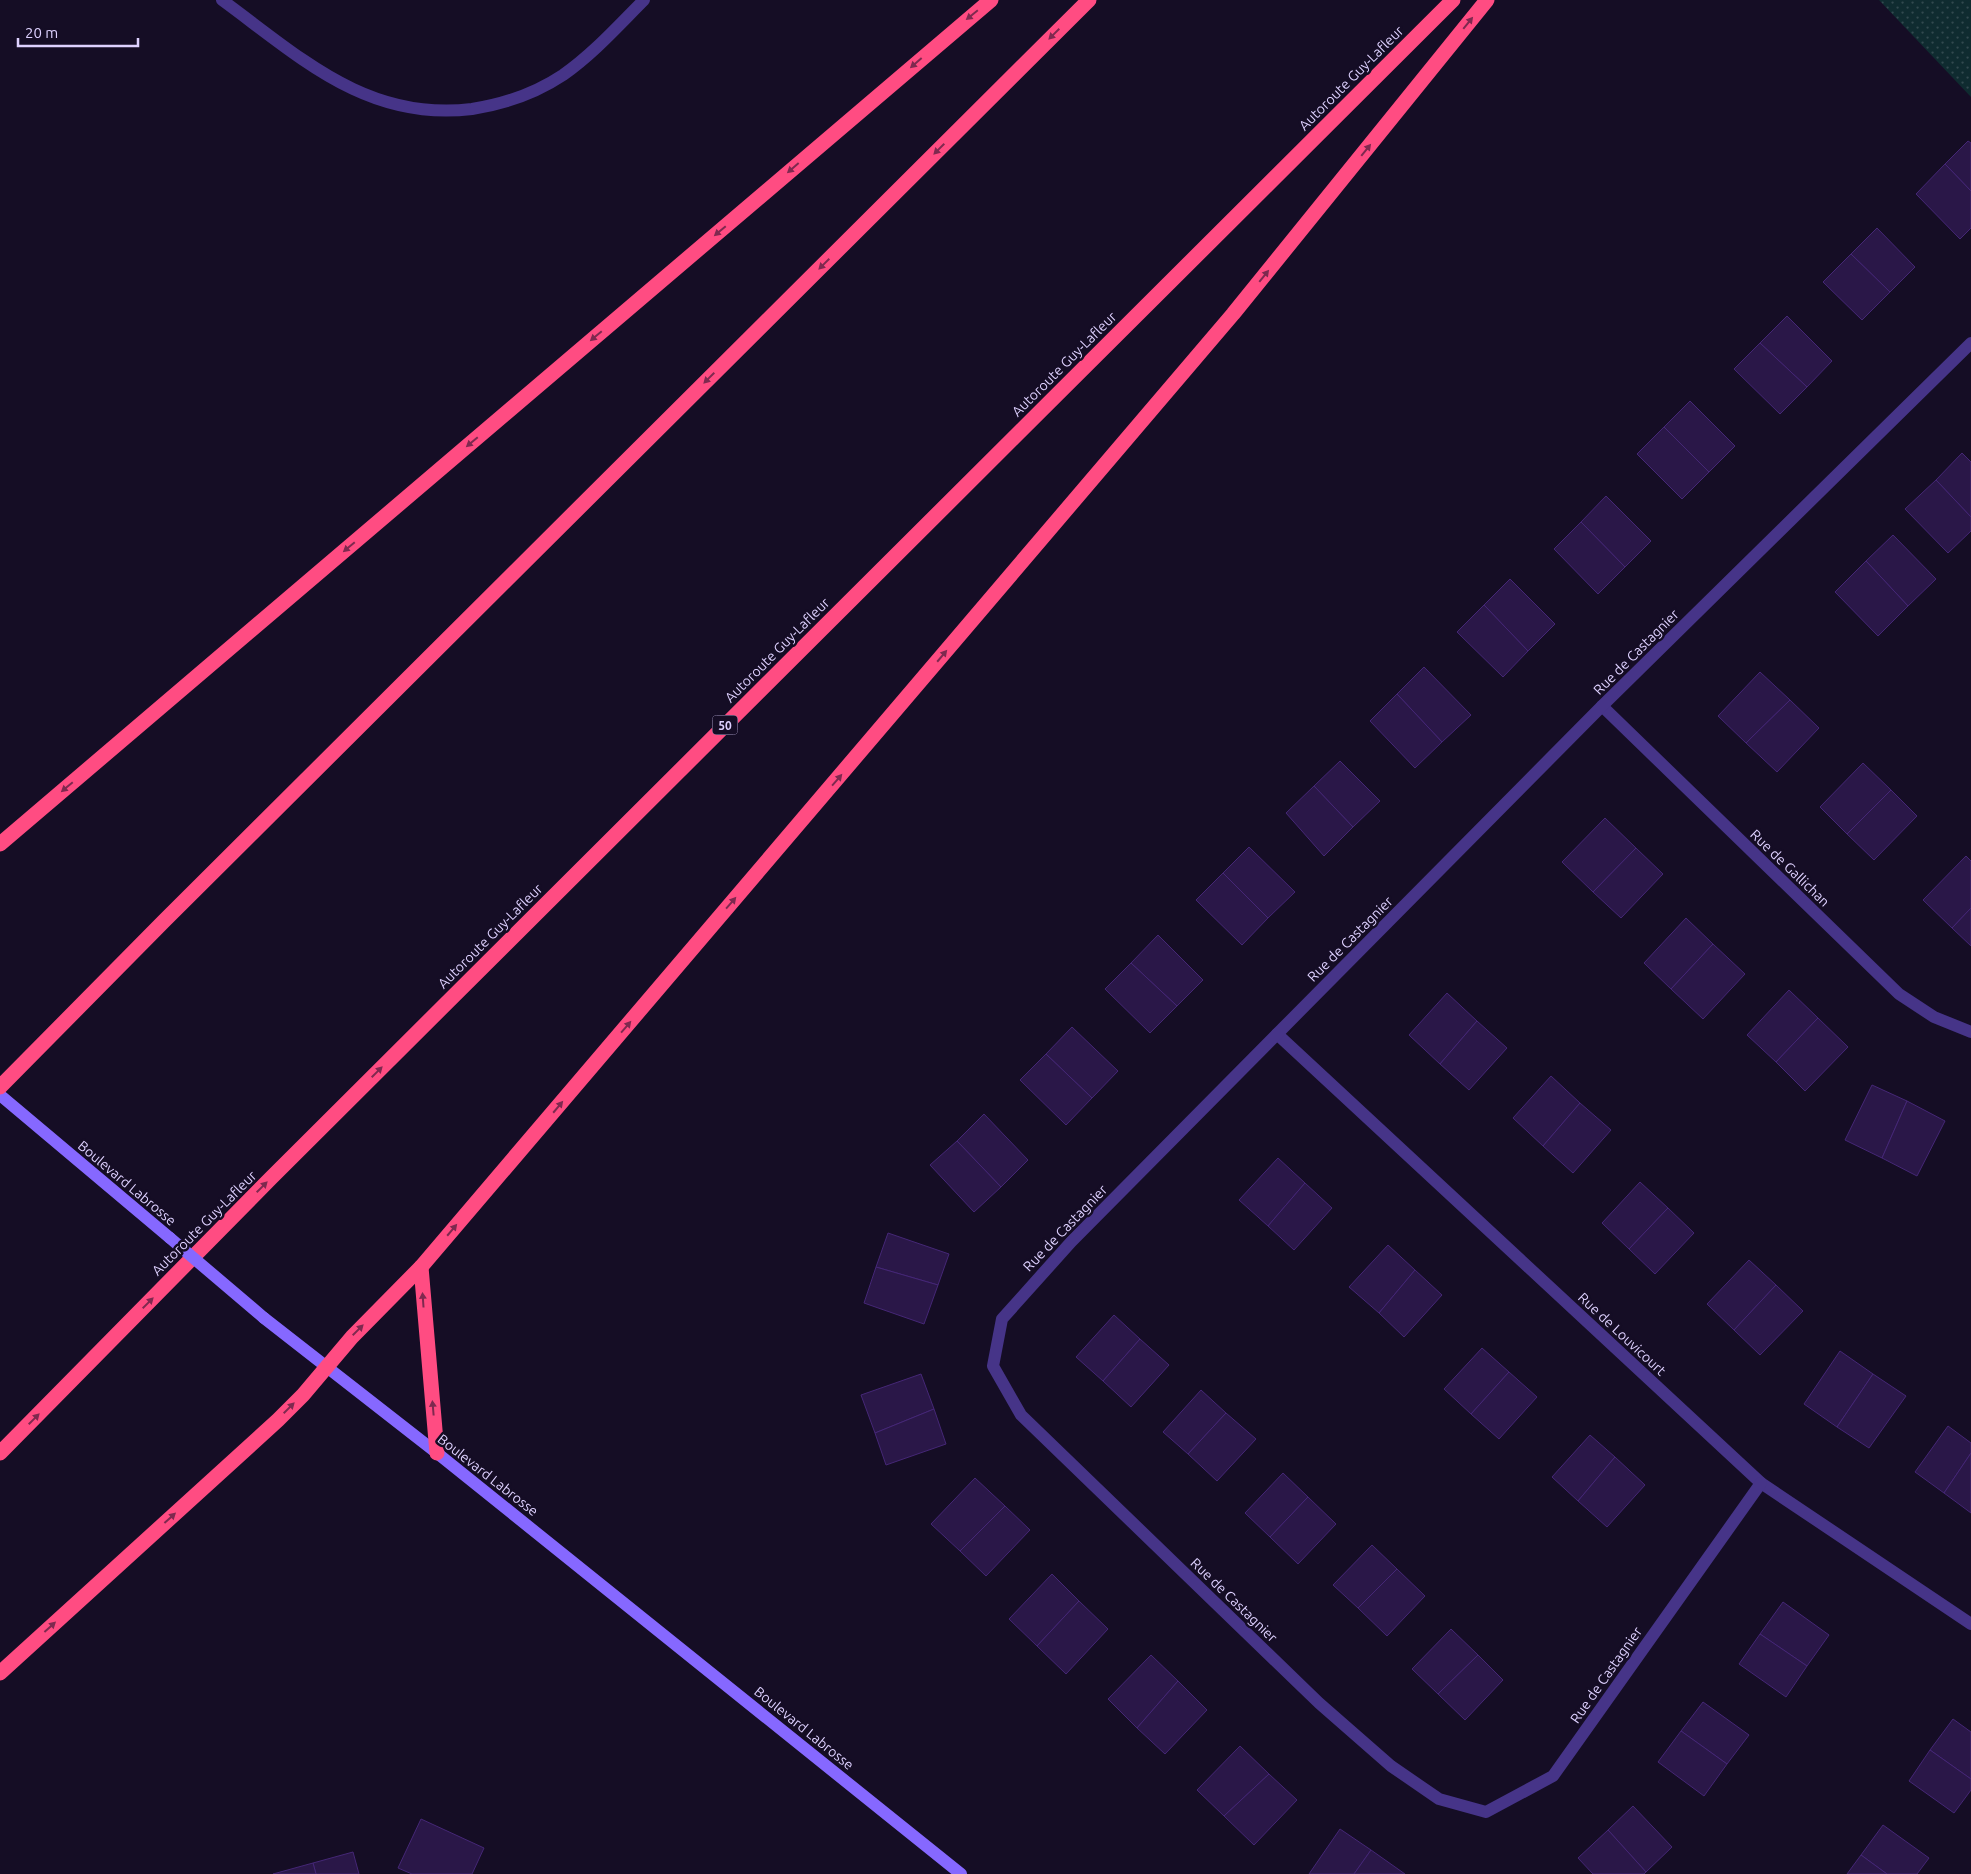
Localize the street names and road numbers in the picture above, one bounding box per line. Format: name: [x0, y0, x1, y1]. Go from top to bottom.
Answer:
street label: Autoroute Guy-Lafleur: [1295, 22, 1407, 134]
street label: Autoroute Guy-Lafleur: [1008, 308, 1120, 420]
street label: Autoroute Guy-Lafleur: [721, 594, 833, 706]
street label: Rue de Castagnier: [1590, 606, 1682, 698]
road number: 50: [712, 716, 738, 734]
street label: Rue de Gallichan: [1747, 826, 1833, 910]
street label: Autoroute Guy-Lafleur: [434, 880, 546, 992]
street label: Rue de Castagnier: [1304, 893, 1396, 985]
street label: Boulevard Labrosse: [75, 1137, 179, 1229]
street label: Autoroute Guy-Lafleur: [148, 1167, 260, 1279]
street label: Rue de Castagnier: [1020, 1181, 1111, 1274]
street label: Rue de Louvicourt: [1575, 1289, 1669, 1379]
street label: Boulevard Labrosse: [435, 1431, 541, 1519]
street label: Rue de Castagnier: [1188, 1555, 1281, 1646]
street label: Rue de Castagnier: [1567, 1623, 1646, 1726]
street label: Boulevard Labrosse: [751, 1683, 857, 1773]

